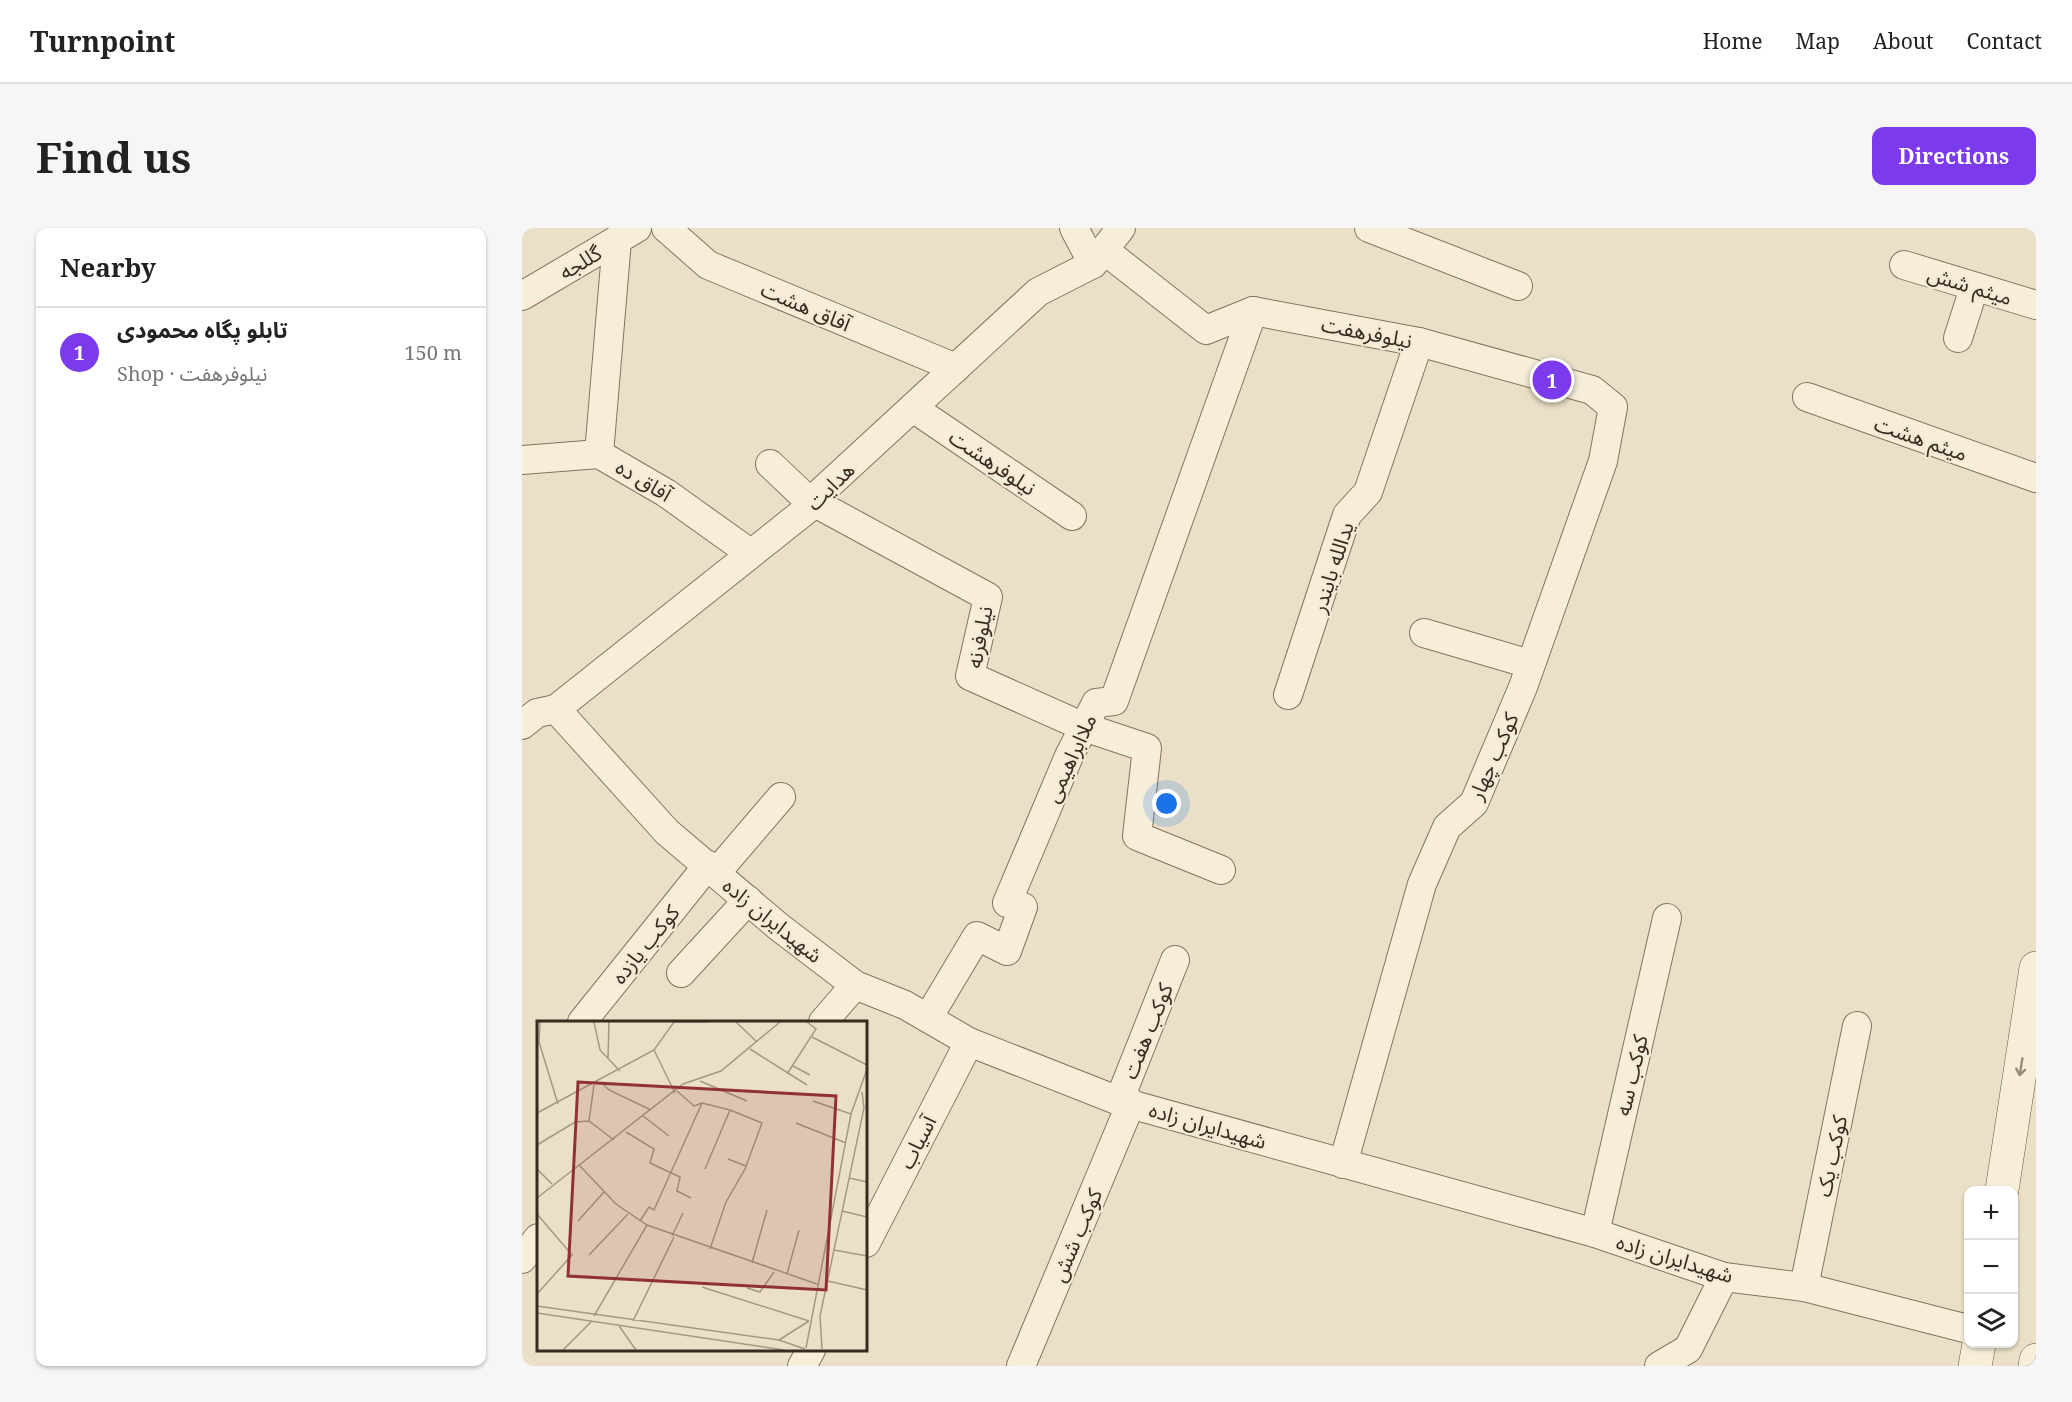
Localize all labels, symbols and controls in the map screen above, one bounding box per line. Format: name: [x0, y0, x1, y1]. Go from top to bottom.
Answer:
text: Turnpoint: [30, 22, 175, 60]
text: Home: [1703, 27, 1763, 55]
text: Map: [1796, 27, 1840, 55]
text: About: [1873, 27, 1934, 55]
text: Contact: [1967, 27, 2042, 55]
button: Directions: [1872, 127, 2036, 185]
text: Find us: [36, 128, 191, 185]
street label: گللجه: [554, 238, 607, 286]
text: Nearby: [60, 249, 156, 285]
street label: میثم شش: [1924, 259, 2016, 313]
street label: آفاق هشت: [757, 275, 856, 338]
street label: نیلوفرهفت: [1319, 309, 1415, 355]
text: تابلو پگاه محمودی: [117, 314, 288, 344]
text: 1: [74, 339, 85, 366]
text: 150 m: [404, 339, 462, 366]
pin: 1: [1532, 358, 1572, 402]
text: Shop · نیلوفرهفت: [117, 360, 267, 387]
street label: میثم هشت: [1870, 409, 1971, 469]
street label: نیلوفرهشت: [944, 423, 1042, 501]
street label: آفاق ده: [611, 452, 678, 508]
street label: هدایت: [800, 456, 860, 516]
street label: یدالله بایندر: [1304, 518, 1360, 617]
street label: نیلوفرنه: [959, 604, 999, 670]
street label: کوکب چهار: [1461, 708, 1525, 805]
street label: ملاابراهیمی: [1037, 709, 1103, 807]
your location: [1152, 789, 1181, 818]
street label: شهیدایران زاده: [717, 871, 829, 969]
street label: کوکب یازده: [605, 899, 686, 989]
street label: کوکب هفت: [1115, 979, 1179, 1083]
inset map: [537, 1021, 867, 1351]
street label: کوکب سه: [1608, 1031, 1654, 1118]
one-way arrow: [2015, 1057, 2026, 1076]
street label: شهیدایران زاده: [1146, 1095, 1270, 1155]
street label: آسیاب: [892, 1110, 943, 1173]
street label: کوکب یک: [1809, 1112, 1853, 1199]
street label: کوکب شش: [1044, 1184, 1108, 1286]
map controls: [1964, 1186, 2018, 1348]
button: +: [1964, 1186, 2018, 1240]
street label: شهیدایران زاده: [1613, 1227, 1737, 1289]
button: −: [1964, 1240, 2018, 1294]
button: layers: [1964, 1294, 2018, 1348]

